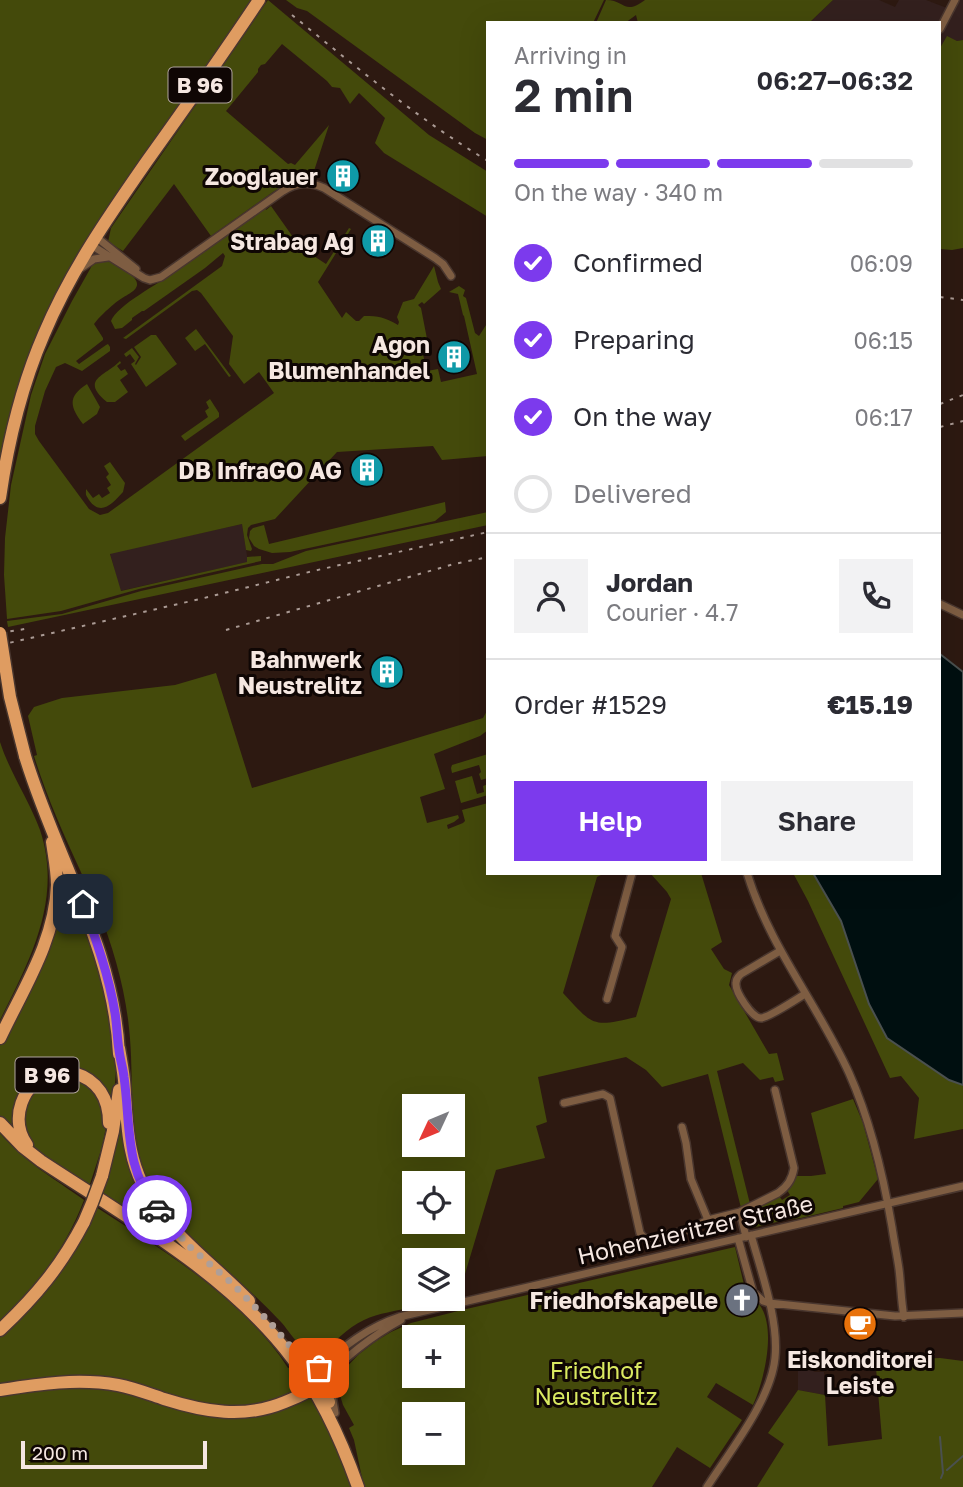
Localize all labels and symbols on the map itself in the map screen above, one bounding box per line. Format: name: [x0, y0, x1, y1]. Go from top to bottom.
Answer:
road number: B 96: [168, 68, 232, 102]
building icon: Zooglauer: [324, 157, 362, 195]
place label: Zooglauer: [205, 162, 318, 190]
building icon: Strabag Ag: [359, 222, 397, 260]
place label: Strabag Ag: [230, 227, 354, 255]
place label: Agon Blumenhandel: [268, 330, 430, 384]
building icon: Agon Blumenhandel: [435, 338, 473, 376]
building icon: DB InfraGO AG: [348, 451, 386, 489]
place label: DB InfraGO AG: [178, 456, 342, 484]
place label: Bahnwerk Neustrelitz: [238, 645, 363, 699]
building icon: Bahnwerk Neustrelitz: [368, 653, 406, 691]
pin: [53, 874, 113, 934]
road number: B 96: [16, 1058, 78, 1092]
north arrow: [402, 1094, 466, 1157]
courier: [122, 1175, 192, 1245]
street label: Hohenzieritzer Straße: [575, 1188, 815, 1270]
church icon: Friedhofskapelle: [723, 1281, 761, 1319]
place label: Friedhofskapelle: [530, 1286, 718, 1314]
cafe icon: Eiskonditorei Leiste: [841, 1305, 879, 1343]
pin: [289, 1338, 349, 1398]
place label: Eiskonditorei Leiste: [787, 1345, 933, 1399]
park label: Friedhof Neustrelitz: [534, 1356, 658, 1410]
scale bar: [21, 1438, 206, 1470]

